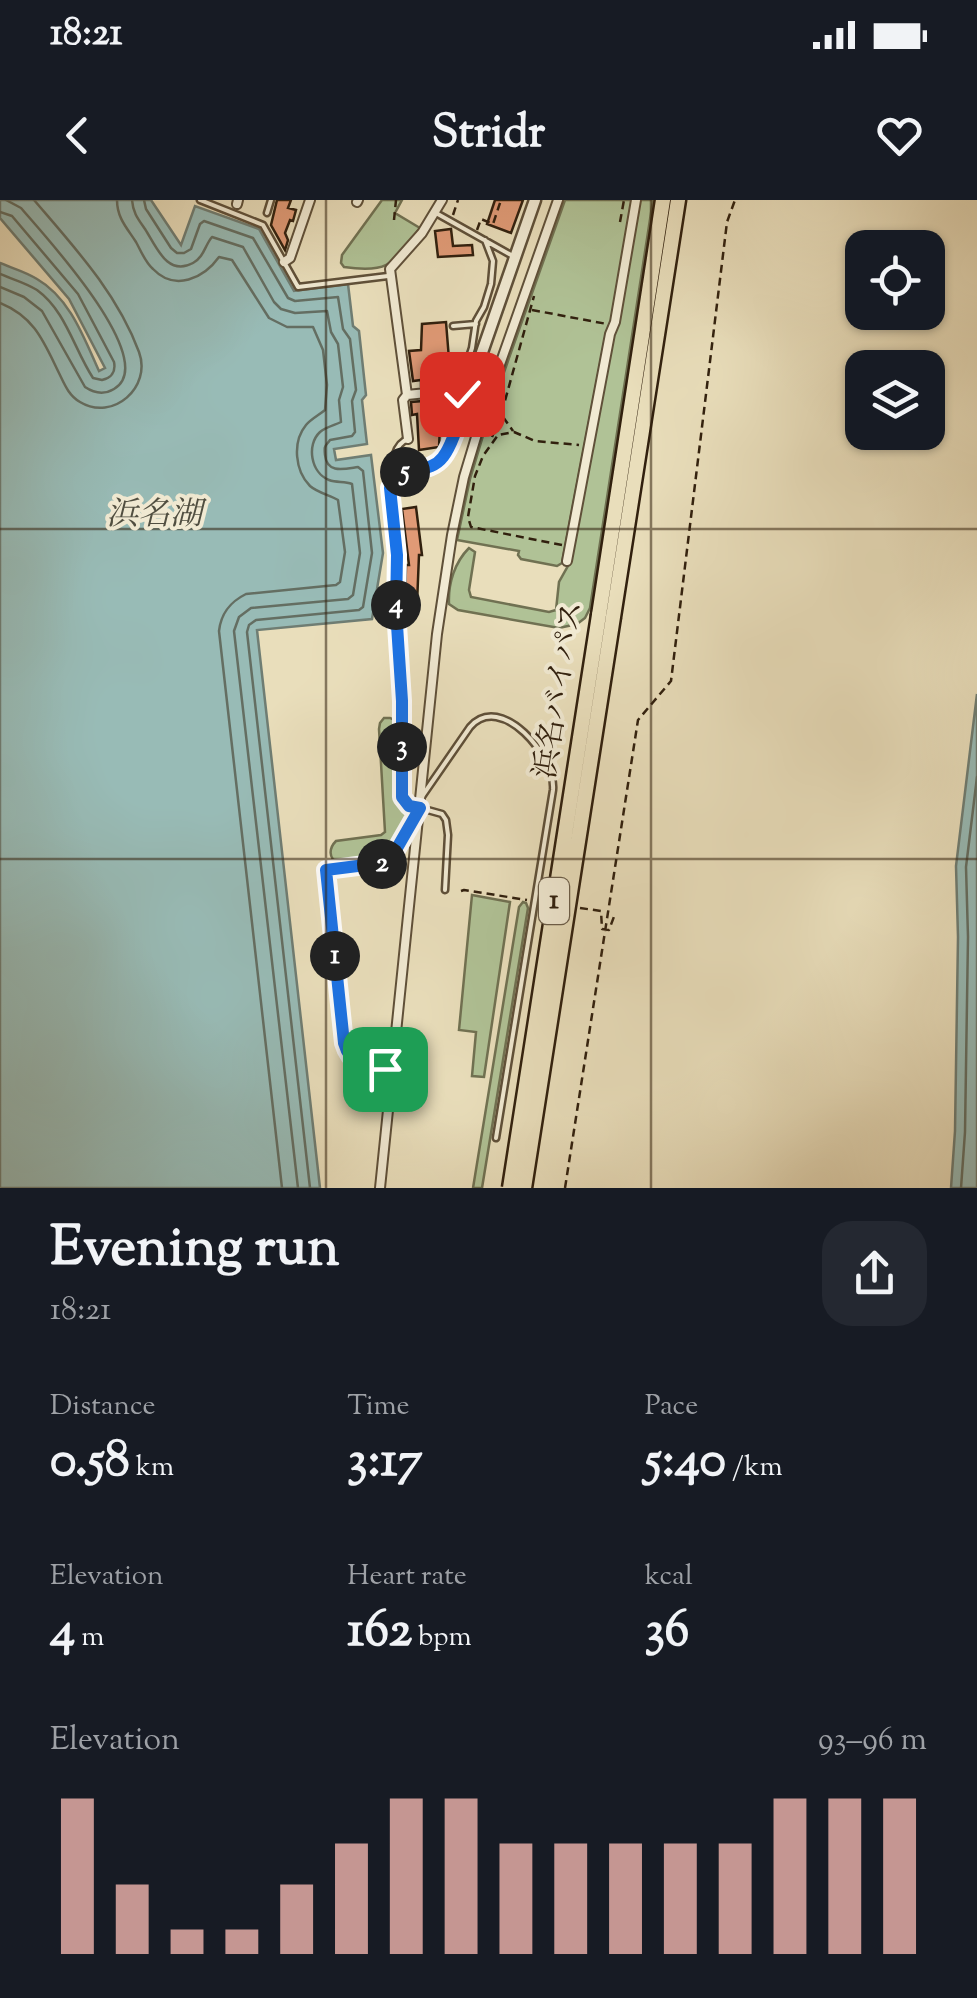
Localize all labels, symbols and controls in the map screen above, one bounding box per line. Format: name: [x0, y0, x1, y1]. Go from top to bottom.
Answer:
text: 18:21: [50, 8, 123, 62]
text: Stridr: [432, 103, 545, 168]
icon: back: [50, 108, 105, 163]
icon: heart: [872, 108, 927, 163]
map controls: [845, 230, 945, 450]
button: locate: [845, 230, 945, 330]
button: layers: [845, 350, 945, 450]
pin: [420, 352, 505, 437]
icon: check: [435, 367, 490, 422]
pin: 5: [380, 447, 430, 497]
text: 5: [400, 452, 410, 492]
water label: 浜名湖: [106, 493, 207, 539]
pin: 4: [371, 580, 421, 630]
text: 4: [389, 585, 403, 625]
street label: 浜名バイパス: [525, 598, 595, 782]
pin: 3: [377, 722, 427, 772]
text: 3: [396, 727, 408, 767]
pin: 2: [357, 839, 407, 889]
text: 2: [375, 844, 389, 884]
road number: 1: [539, 878, 569, 924]
pin: 1: [310, 931, 360, 981]
text: 1: [330, 936, 340, 976]
pin: [343, 1027, 428, 1112]
icon: arrive: [358, 1042, 413, 1097]
text: Evening run: [50, 1211, 339, 1290]
button: share: [822, 1221, 927, 1326]
text: 18:21: [50, 1288, 111, 1334]
text: Distance: [50, 1387, 156, 1427]
text: Time: [347, 1387, 410, 1427]
text: Pace: [645, 1387, 698, 1427]
text: 0.58: [50, 1427, 130, 1499]
text: 3:17: [347, 1427, 423, 1499]
text: 5:40: [645, 1427, 726, 1499]
text: km: [130, 1448, 174, 1488]
text: /km: [726, 1448, 783, 1488]
text: Elevation: [50, 1557, 164, 1597]
text: Heart rate: [347, 1557, 467, 1597]
text: kcal: [645, 1557, 693, 1597]
text: 4: [50, 1597, 75, 1669]
text: 162: [347, 1597, 412, 1669]
text: 36: [645, 1597, 689, 1669]
text: m: [75, 1618, 104, 1658]
text: bpm: [412, 1618, 472, 1658]
text: Elevation: [50, 1718, 180, 1764]
text: 93–96 m: [818, 1718, 927, 1764]

